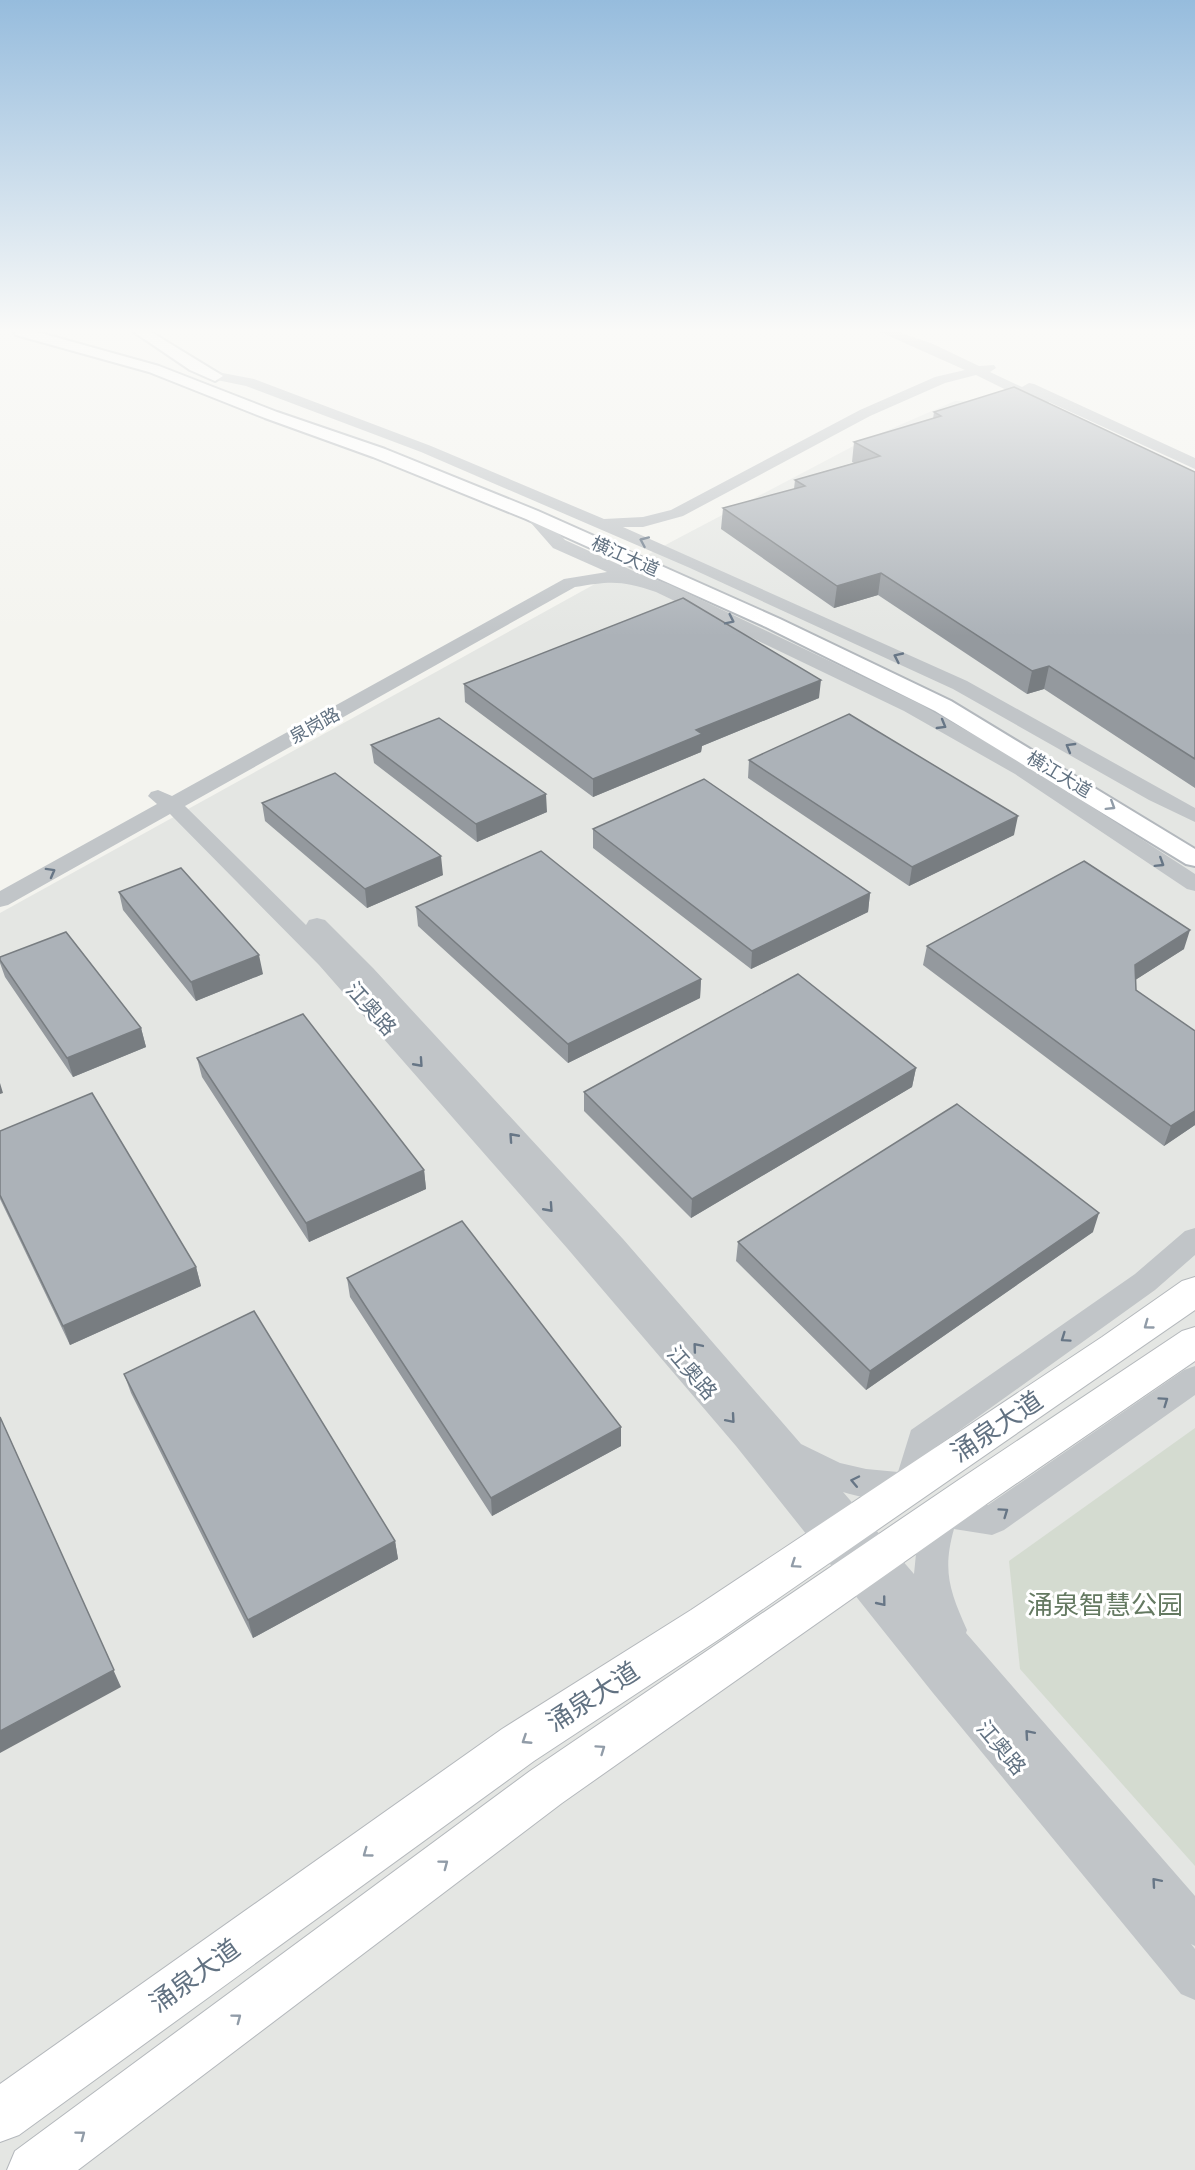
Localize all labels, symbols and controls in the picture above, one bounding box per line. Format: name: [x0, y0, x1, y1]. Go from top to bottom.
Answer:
street label: 横江大道: [587, 531, 663, 583]
one-way arrow: [639, 536, 650, 548]
one-way arrow: [723, 612, 734, 624]
one-way arrow: [893, 652, 904, 664]
street label: 泉岗路: [285, 702, 345, 750]
one-way arrow: [936, 718, 946, 729]
one-way arrow: [1066, 743, 1076, 755]
street label: 横江大道: [1022, 746, 1096, 804]
one-way arrow: [1105, 799, 1115, 811]
one-way arrow: [1154, 855, 1164, 867]
one-way arrow: [45, 867, 55, 879]
street label: 江奥路: [339, 976, 403, 1042]
one-way arrow: [412, 1056, 423, 1067]
one-way arrow: [509, 1133, 520, 1144]
one-way arrow: [542, 1201, 553, 1212]
one-way arrow: [1143, 1318, 1154, 1329]
one-way arrow: [1061, 1331, 1072, 1342]
street label: 江奥路: [660, 1339, 724, 1407]
one-way arrow: [694, 1343, 705, 1354]
street label: 涌泉大道: [944, 1383, 1050, 1471]
one-way arrow: [1157, 1397, 1168, 1408]
one-way arrow: [724, 1412, 735, 1423]
one-way arrow: [850, 1476, 860, 1489]
one-way arrow: [997, 1508, 1008, 1519]
one-way arrow: [790, 1557, 801, 1568]
park label: 涌泉智慧公园: [1027, 1587, 1183, 1624]
one-way arrow: [874, 1595, 885, 1606]
street label: 涌泉大道: [539, 1653, 647, 1741]
street label: 江奥路: [969, 1714, 1033, 1782]
one-way arrow: [1025, 1730, 1036, 1741]
one-way arrow: [522, 1733, 533, 1744]
one-way arrow: [595, 1745, 606, 1756]
one-way arrow: [363, 1846, 374, 1857]
one-way arrow: [437, 1860, 448, 1871]
one-way arrow: [1152, 1878, 1163, 1889]
street label: 涌泉大道: [142, 1930, 248, 2022]
one-way arrow: [231, 2014, 242, 2025]
one-way arrow: [74, 2131, 85, 2142]

